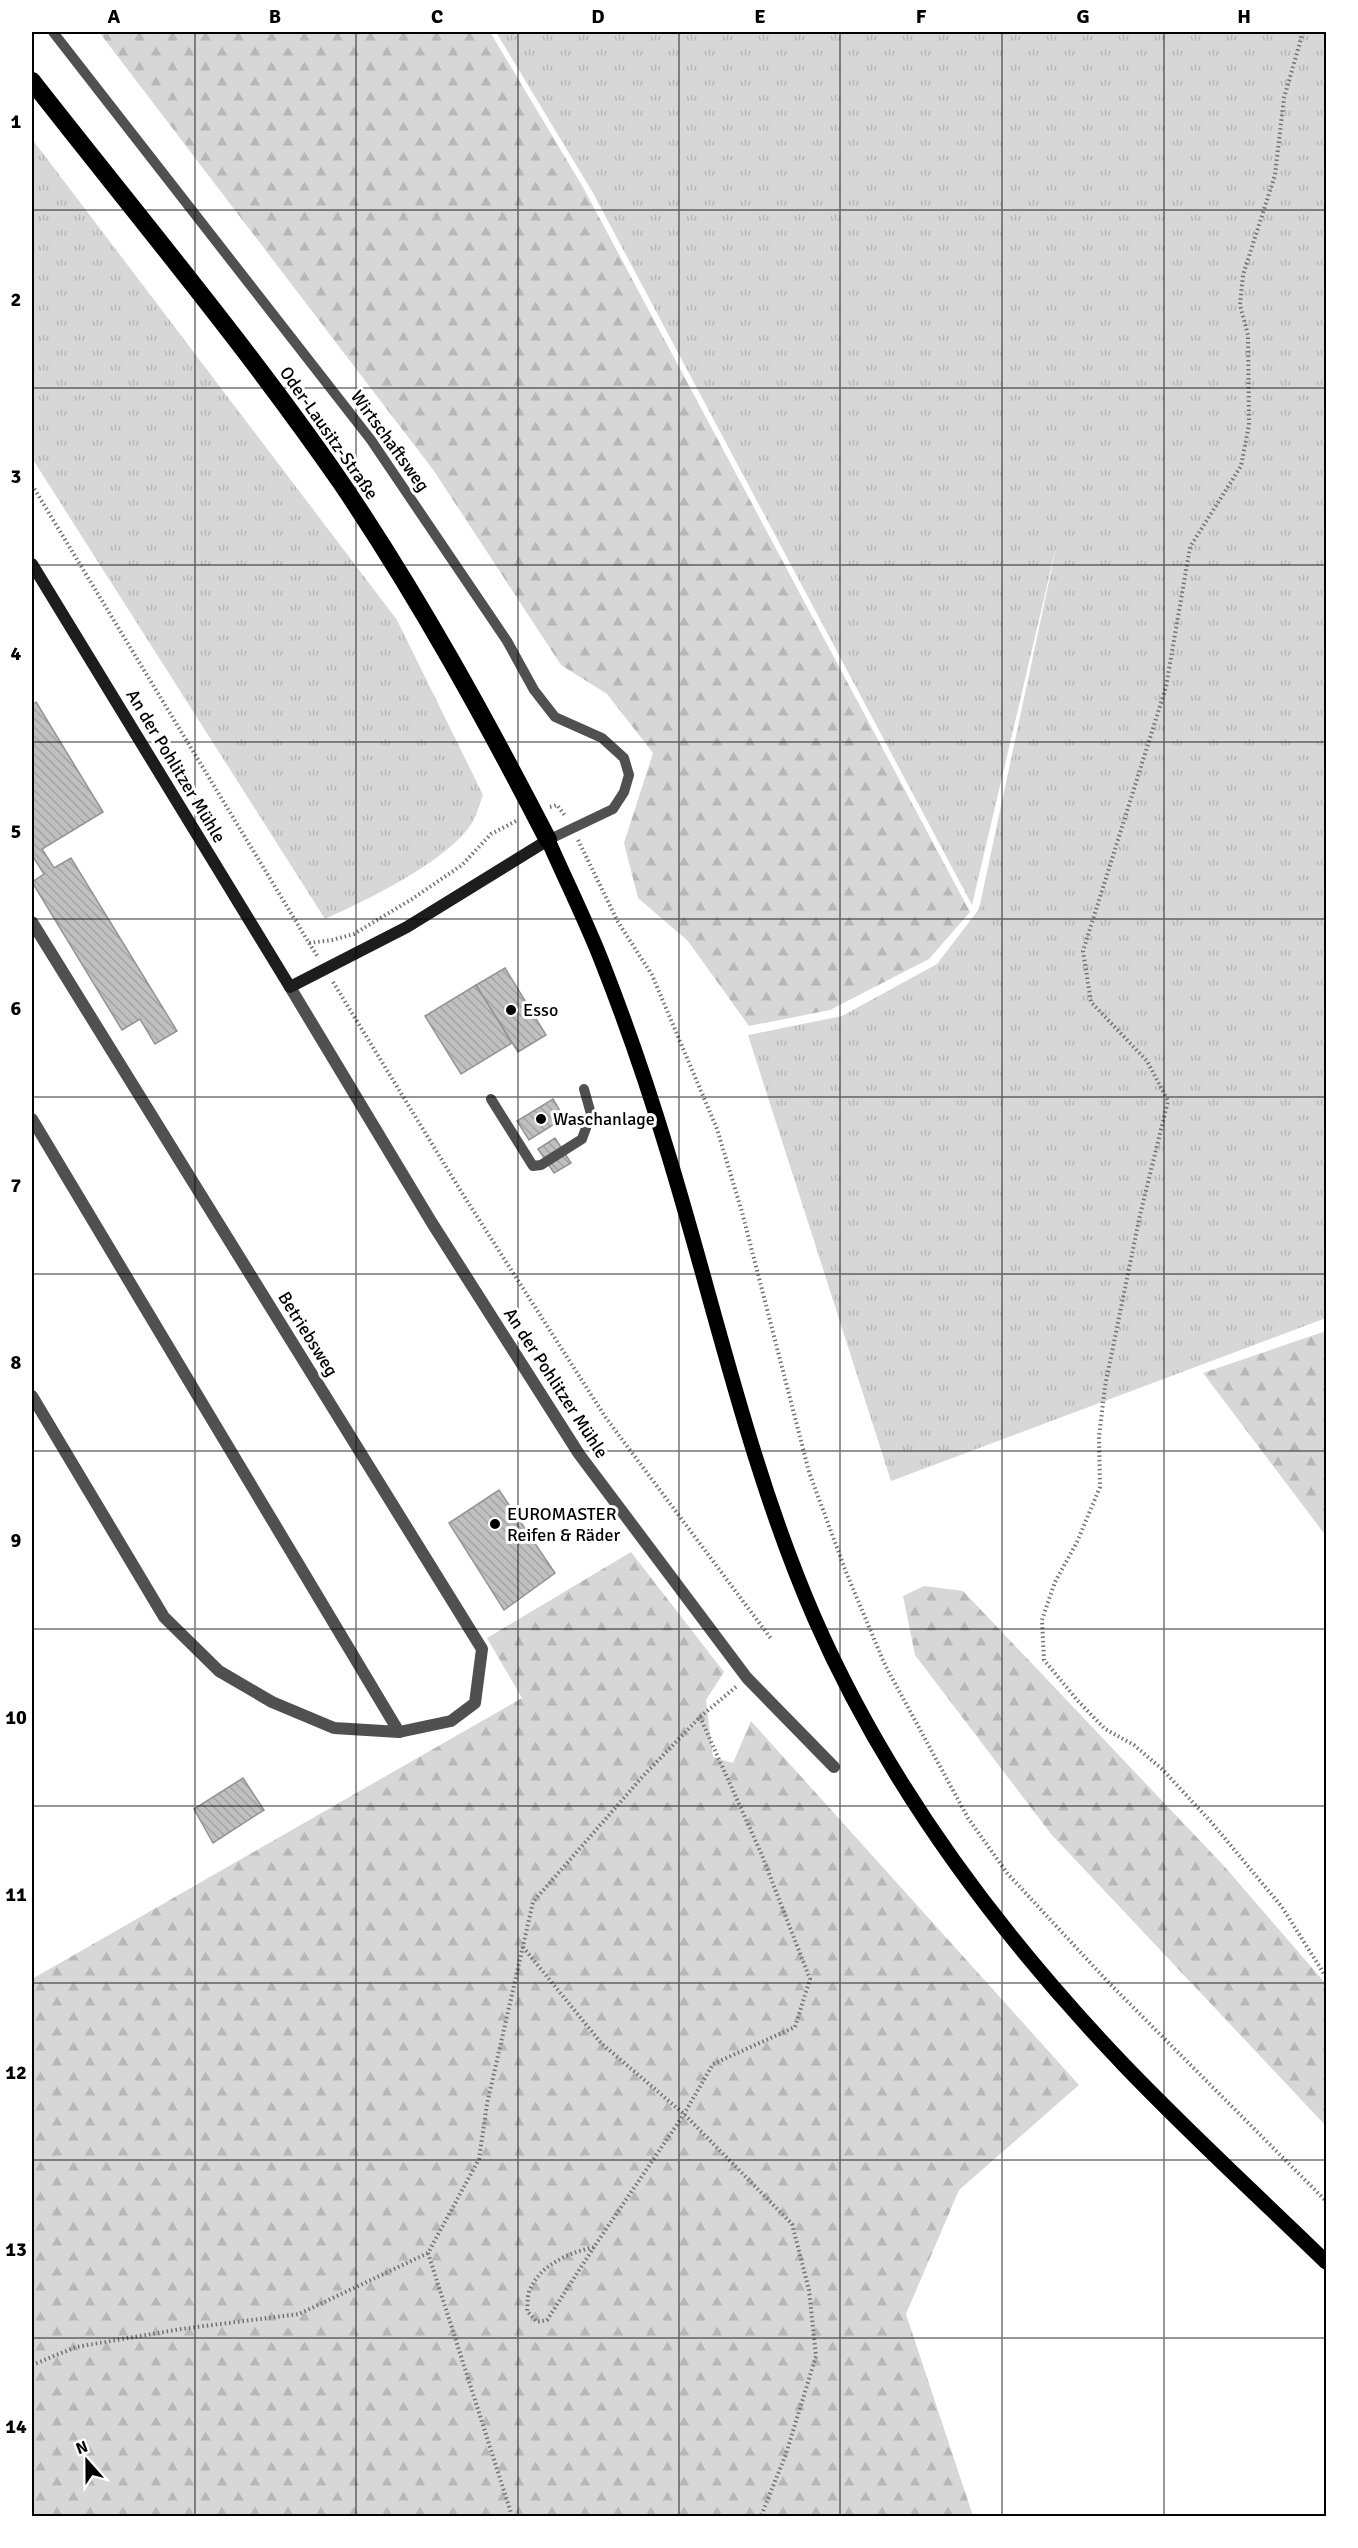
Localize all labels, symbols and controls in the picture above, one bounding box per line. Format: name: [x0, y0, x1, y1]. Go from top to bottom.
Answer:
text: A: [108, 4, 121, 29]
text: B: [269, 4, 281, 29]
text: C: [431, 4, 443, 29]
text: D: [591, 4, 605, 29]
text: E: [754, 4, 766, 29]
text: F: [916, 4, 927, 29]
text: G: [1076, 4, 1090, 29]
text: H: [1237, 4, 1251, 29]
text: 1: [11, 109, 22, 134]
text: 2: [11, 287, 21, 312]
street label: Oder-Lausitz-Straße: [275, 362, 383, 504]
street label: Wirtschaftsweg: [346, 386, 434, 496]
text: 3: [11, 464, 21, 489]
text: 4: [11, 641, 22, 666]
street label: An der Pohlitzer Mühle: [122, 685, 230, 847]
text: 5: [11, 819, 21, 844]
text: 6: [11, 996, 22, 1021]
place label: Esso: [523, 999, 558, 1021]
marker: Esso: [504, 1003, 518, 1017]
place label: Waschanlage: [553, 1108, 655, 1130]
marker: Waschanlage: [534, 1112, 548, 1126]
text: 7: [11, 1173, 22, 1198]
street label: Betriebsweg: [273, 1288, 343, 1380]
street label: An der Pohlitzer Mühle: [499, 1304, 613, 1462]
text: 8: [11, 1350, 22, 1375]
place label: EUROMASTER Reifen & Räder: [507, 1503, 620, 1546]
marker: EUROMASTER Reifen & Räder: [488, 1517, 502, 1531]
text: 9: [11, 1528, 22, 1553]
text: 10: [5, 1705, 27, 1730]
text: 11: [5, 1882, 27, 1907]
text: 12: [5, 2060, 27, 2085]
text: 13: [5, 2237, 27, 2262]
text: 14: [5, 2414, 27, 2439]
north arrow: [57, 2431, 117, 2491]
text: N: [73, 2437, 91, 2459]

